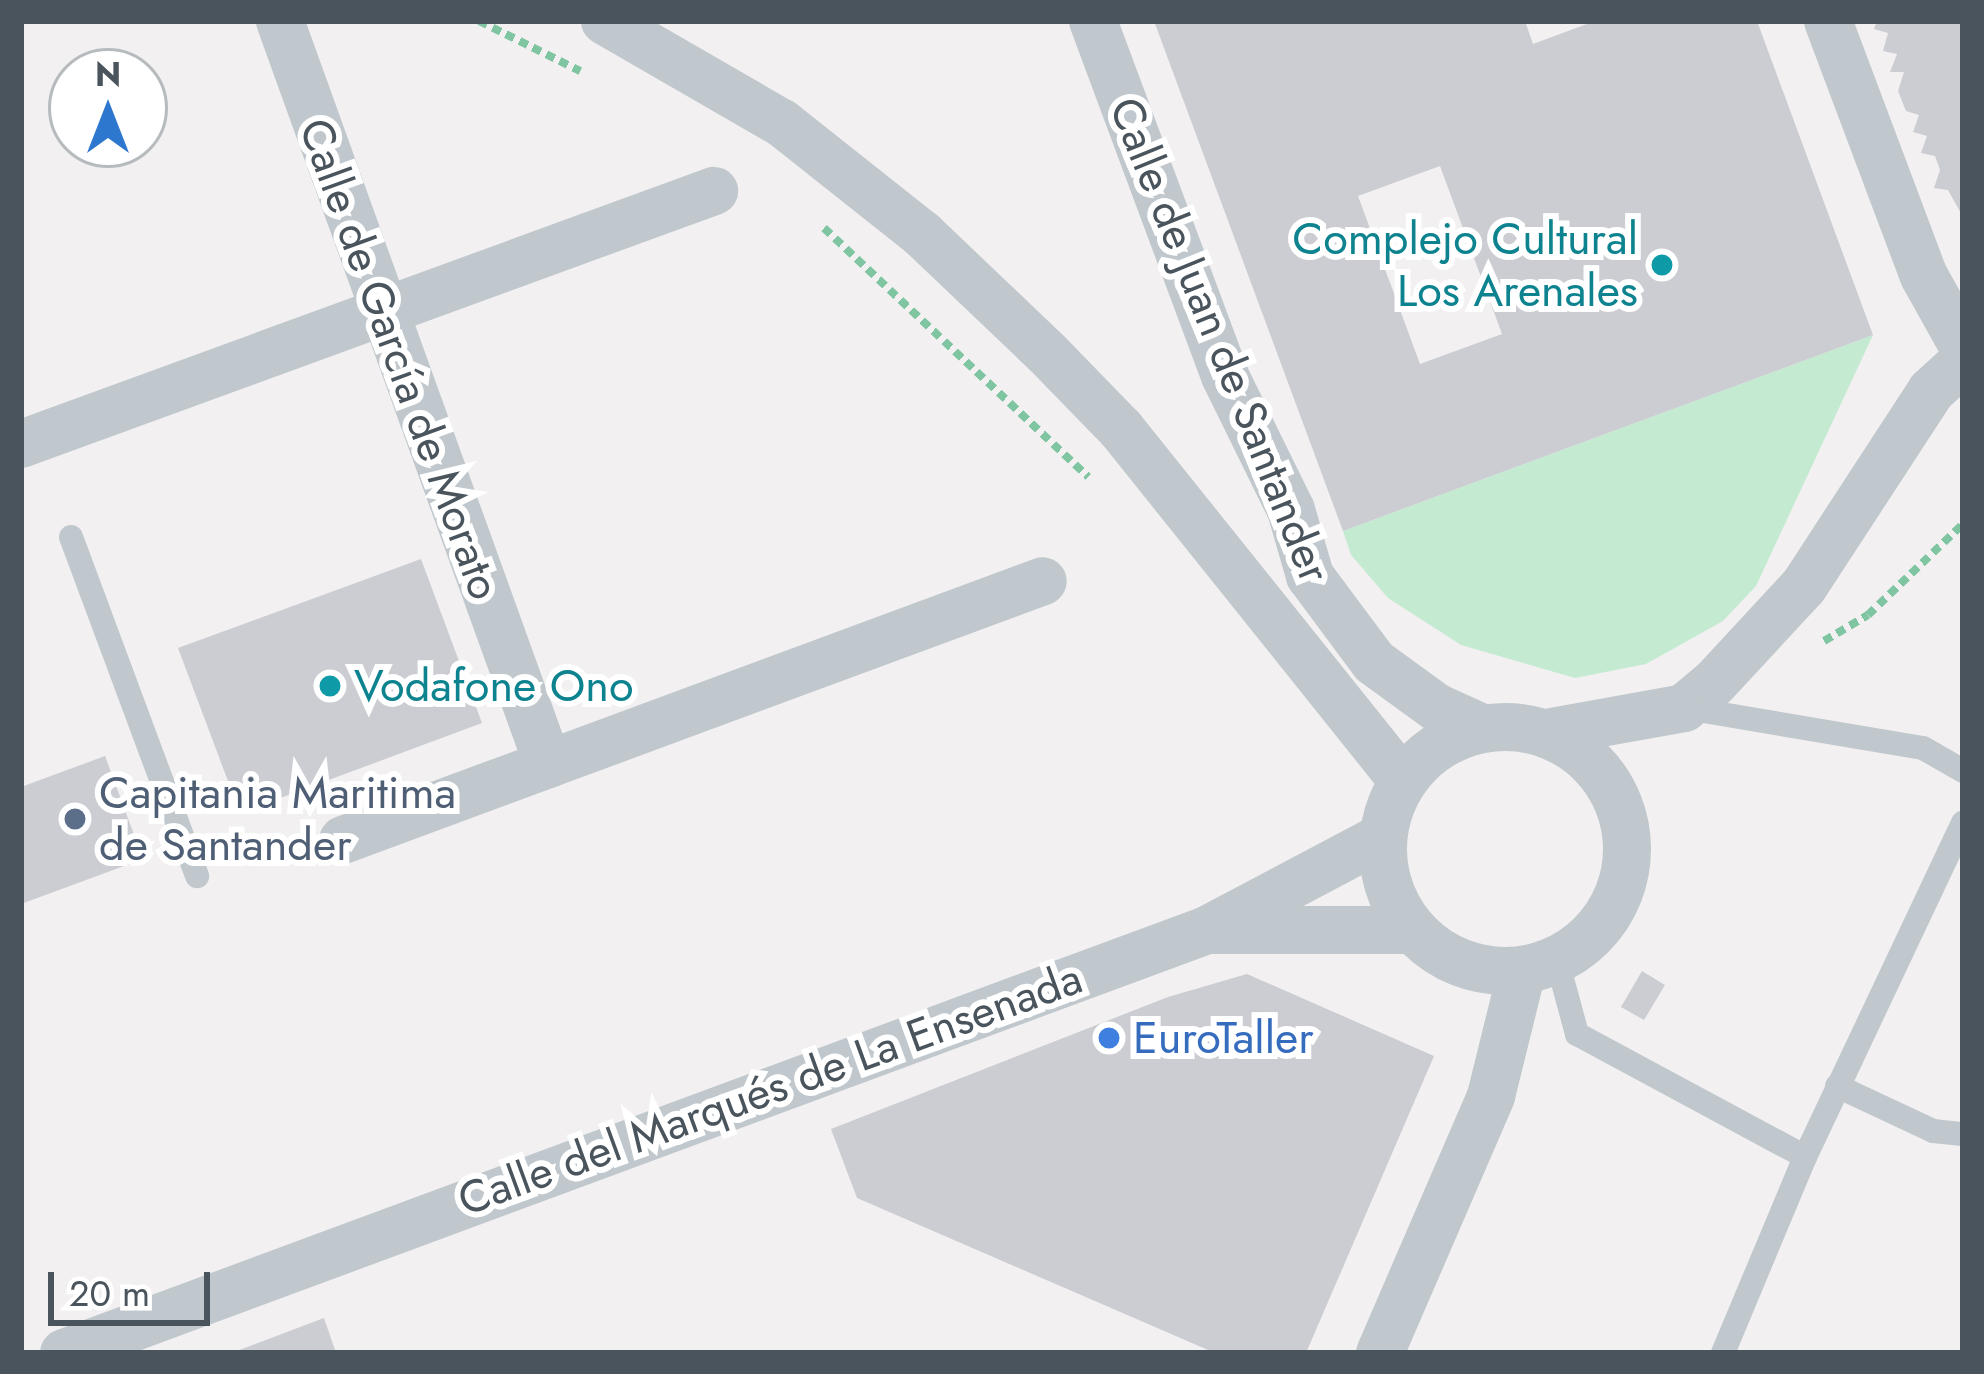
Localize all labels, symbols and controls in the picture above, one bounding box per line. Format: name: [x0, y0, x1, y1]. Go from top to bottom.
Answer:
north arrow: [48, 48, 168, 168]
text: N: [95, 51, 121, 98]
street label: Calle de Juan de Santander: [1098, 90, 1342, 590]
street label: Calle de García de Morato: [288, 111, 512, 607]
place label: Complejo Cultural Los Arenales: [1292, 212, 1638, 318]
marker: Complejo Cultural Los Arenales: [1649, 252, 1675, 278]
place label: Vodafone Ono: [354, 659, 633, 713]
marker: Vodafone Ono: [317, 673, 343, 699]
place label: Capitania Maritima de Santander: [99, 766, 456, 872]
marker: Capitania Maritima de Santander: [62, 806, 88, 832]
street label: Calle del Marqués de La Ensenada: [451, 951, 1089, 1227]
place label: EuroTaller: [1133, 1011, 1314, 1065]
marker: EuroTaller: [1096, 1025, 1122, 1051]
scale bar: [54, 1248, 216, 1322]
text: 20 m: [69, 1267, 150, 1319]

